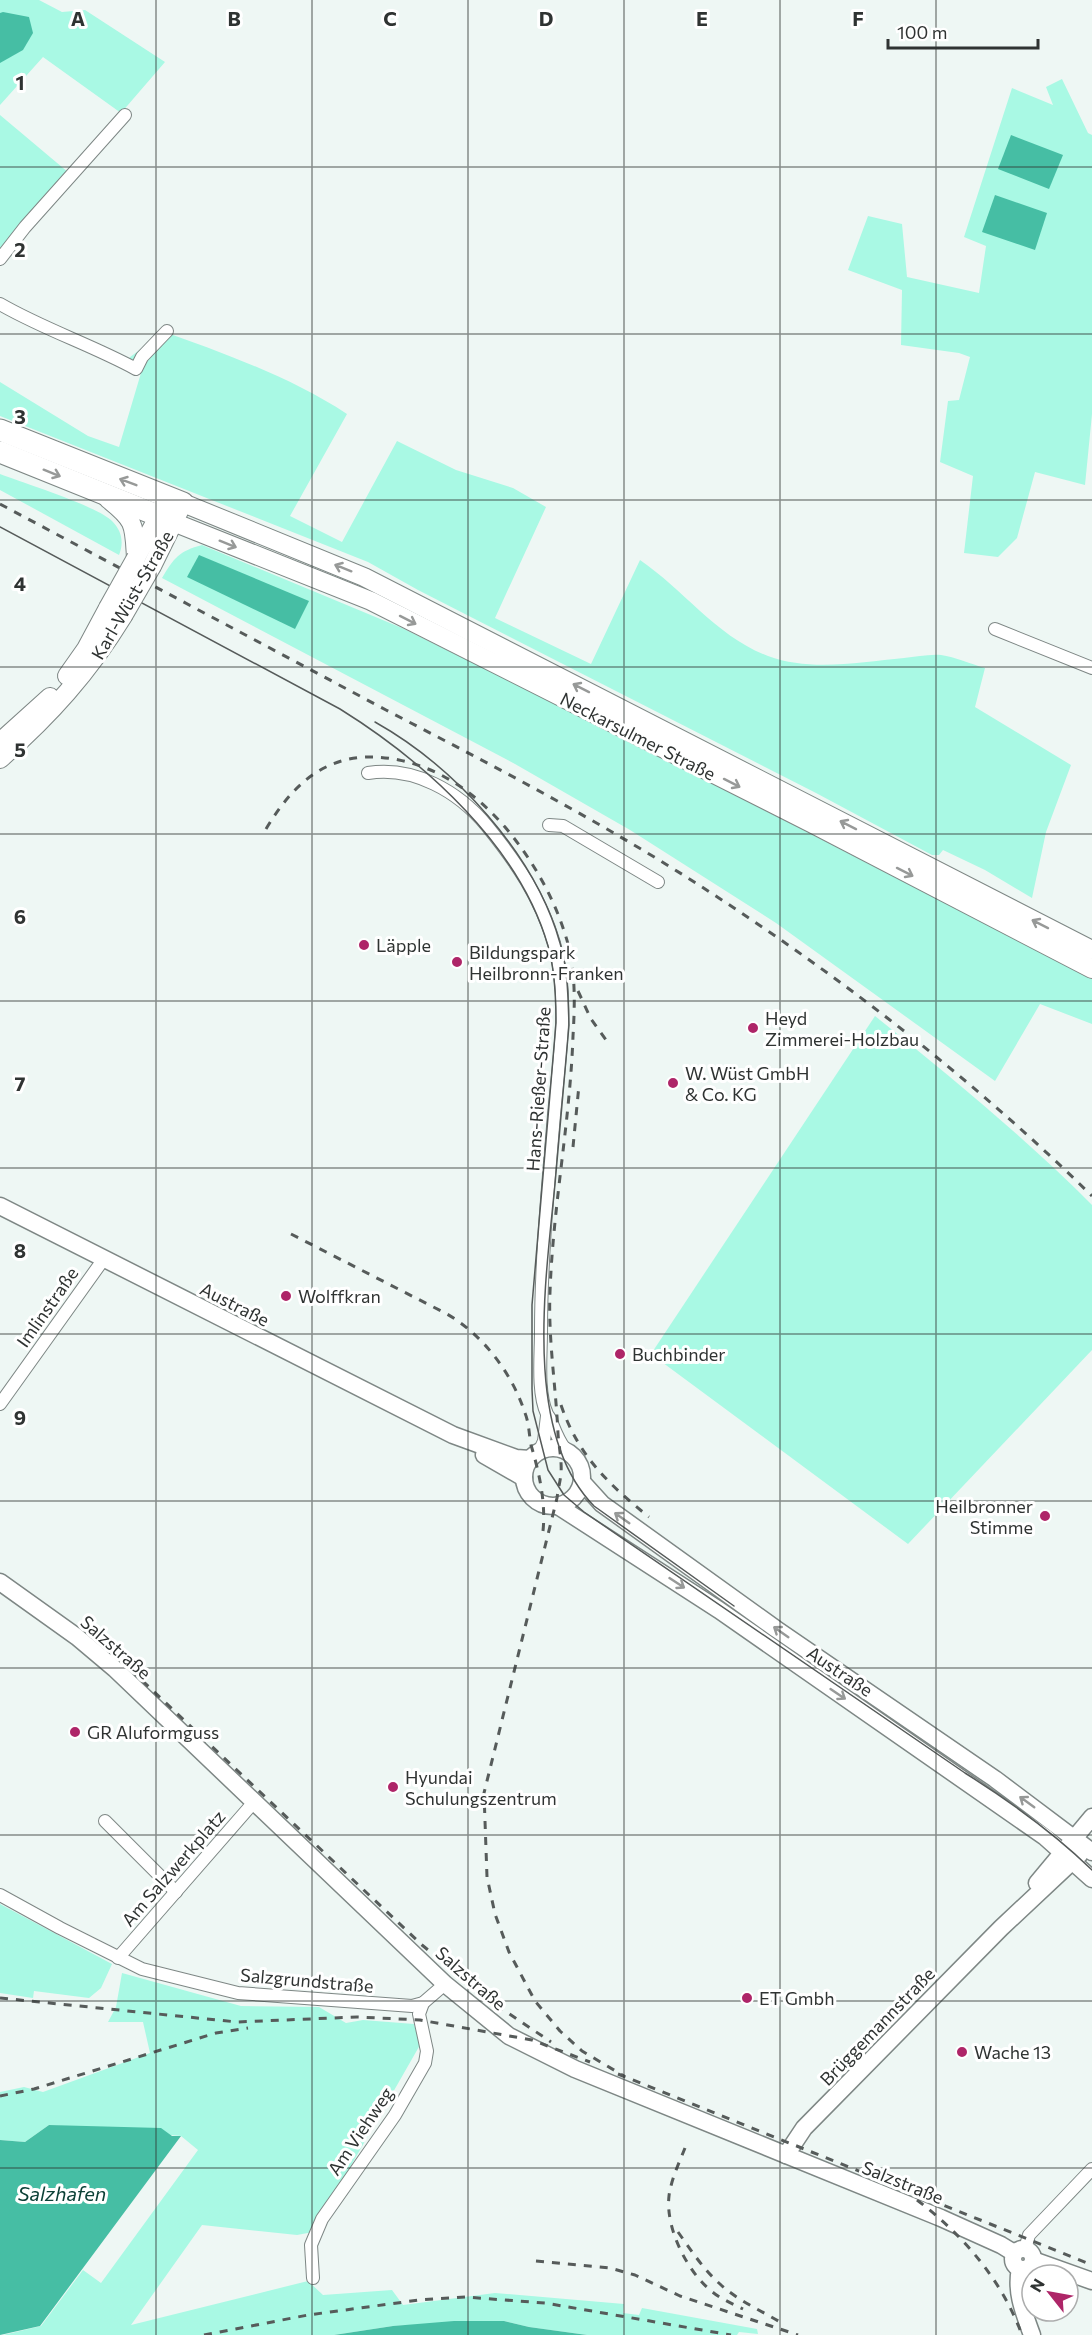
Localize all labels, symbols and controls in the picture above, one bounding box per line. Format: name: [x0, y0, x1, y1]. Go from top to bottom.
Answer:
text: A: [71, 6, 85, 30]
text: B: [227, 6, 241, 30]
text: C: [383, 6, 397, 30]
text: D: [539, 6, 553, 30]
text: E: [696, 6, 708, 30]
text: F: [852, 6, 864, 30]
scale bar: [888, 12, 1038, 50]
text: 100 m: [897, 21, 947, 43]
text: 1: [15, 70, 25, 94]
text: 2: [14, 237, 26, 261]
text: 3: [14, 404, 26, 428]
one-way arrow: [43, 469, 61, 480]
one-way arrow: [119, 476, 138, 487]
street label: Karl-Wüst-Straße: [86, 527, 178, 663]
one-way arrow: [218, 540, 237, 551]
one-way arrow: [334, 562, 353, 573]
text: 4: [14, 571, 26, 595]
one-way arrow: [398, 615, 416, 626]
one-way arrow: [573, 682, 590, 694]
street label: Neckarsulmer Straße: [557, 687, 719, 785]
text: 5: [14, 737, 26, 761]
one-way arrow: [722, 778, 740, 790]
one-way arrow: [839, 819, 857, 830]
one-way arrow: [896, 867, 914, 879]
text: 6: [14, 904, 26, 928]
one-way arrow: [1032, 918, 1049, 930]
place label: Läpple: [376, 934, 431, 956]
marker: Läpple: [357, 938, 371, 952]
place label: Bildungspark Heilbronn-Franken: [469, 941, 624, 984]
marker: Bildungspark Heilbronn-Franken: [450, 955, 464, 969]
street label: Hans-Rießer-Straße: [521, 1006, 555, 1172]
place label: Heyd Zimmerei-Holzbau: [765, 1007, 919, 1050]
marker: Heyd Zimmerei-Holzbau: [746, 1021, 760, 1035]
place label: W. Wüst GmbH & Co. KG: [685, 1062, 810, 1105]
text: 7: [15, 1071, 26, 1095]
marker: W. Wüst GmbH & Co. KG: [666, 1076, 680, 1090]
text: 8: [14, 1238, 26, 1262]
street label: Imlinstraße: [11, 1263, 83, 1351]
street label: Austraße: [197, 1277, 273, 1331]
place label: Wolffkran: [298, 1285, 381, 1307]
marker: Wolffkran: [279, 1289, 293, 1303]
place label: Buchbinder: [632, 1343, 726, 1365]
marker: Buchbinder: [613, 1347, 627, 1361]
text: 9: [14, 1405, 26, 1429]
place label: Heilbronner Stimme: [935, 1495, 1033, 1538]
marker: Heilbronner Stimme: [1038, 1509, 1052, 1523]
one-way arrow: [614, 1512, 631, 1524]
one-way arrow: [669, 1577, 685, 1589]
street label: Salzstraße: [76, 1611, 156, 1683]
one-way arrow: [773, 1626, 789, 1638]
street label: Austraße: [803, 1641, 877, 1701]
one-way arrow: [829, 1688, 846, 1700]
place label: GR Aluformguss: [87, 1721, 219, 1743]
marker: GR Aluformguss: [68, 1725, 82, 1739]
place label: Hyundai Schulungszentrum: [405, 1766, 557, 1809]
marker: Hyundai Schulungszentrum: [386, 1780, 400, 1794]
one-way arrow: [1020, 1796, 1036, 1809]
street label: Am Salzwerkplatz: [117, 1805, 229, 1931]
street label: Salzstraße: [431, 1942, 511, 2014]
street label: Brüggemannstraße: [815, 1962, 939, 2090]
street label: Salzgrundstraße: [240, 1963, 374, 1997]
place label: ET Gmbh: [759, 1987, 835, 2009]
marker: ET Gmbh: [740, 1991, 754, 2005]
place label: Wache 13: [974, 2041, 1051, 2063]
marker: Wache 13: [955, 2045, 969, 2059]
street label: Am Viehweg: [322, 2083, 398, 2179]
street label: Salzstraße: [859, 2156, 947, 2208]
water label: Salzhafen: [18, 2181, 106, 2205]
north arrow: [1020, 2263, 1080, 2323]
text: N: [1025, 2275, 1048, 2295]

